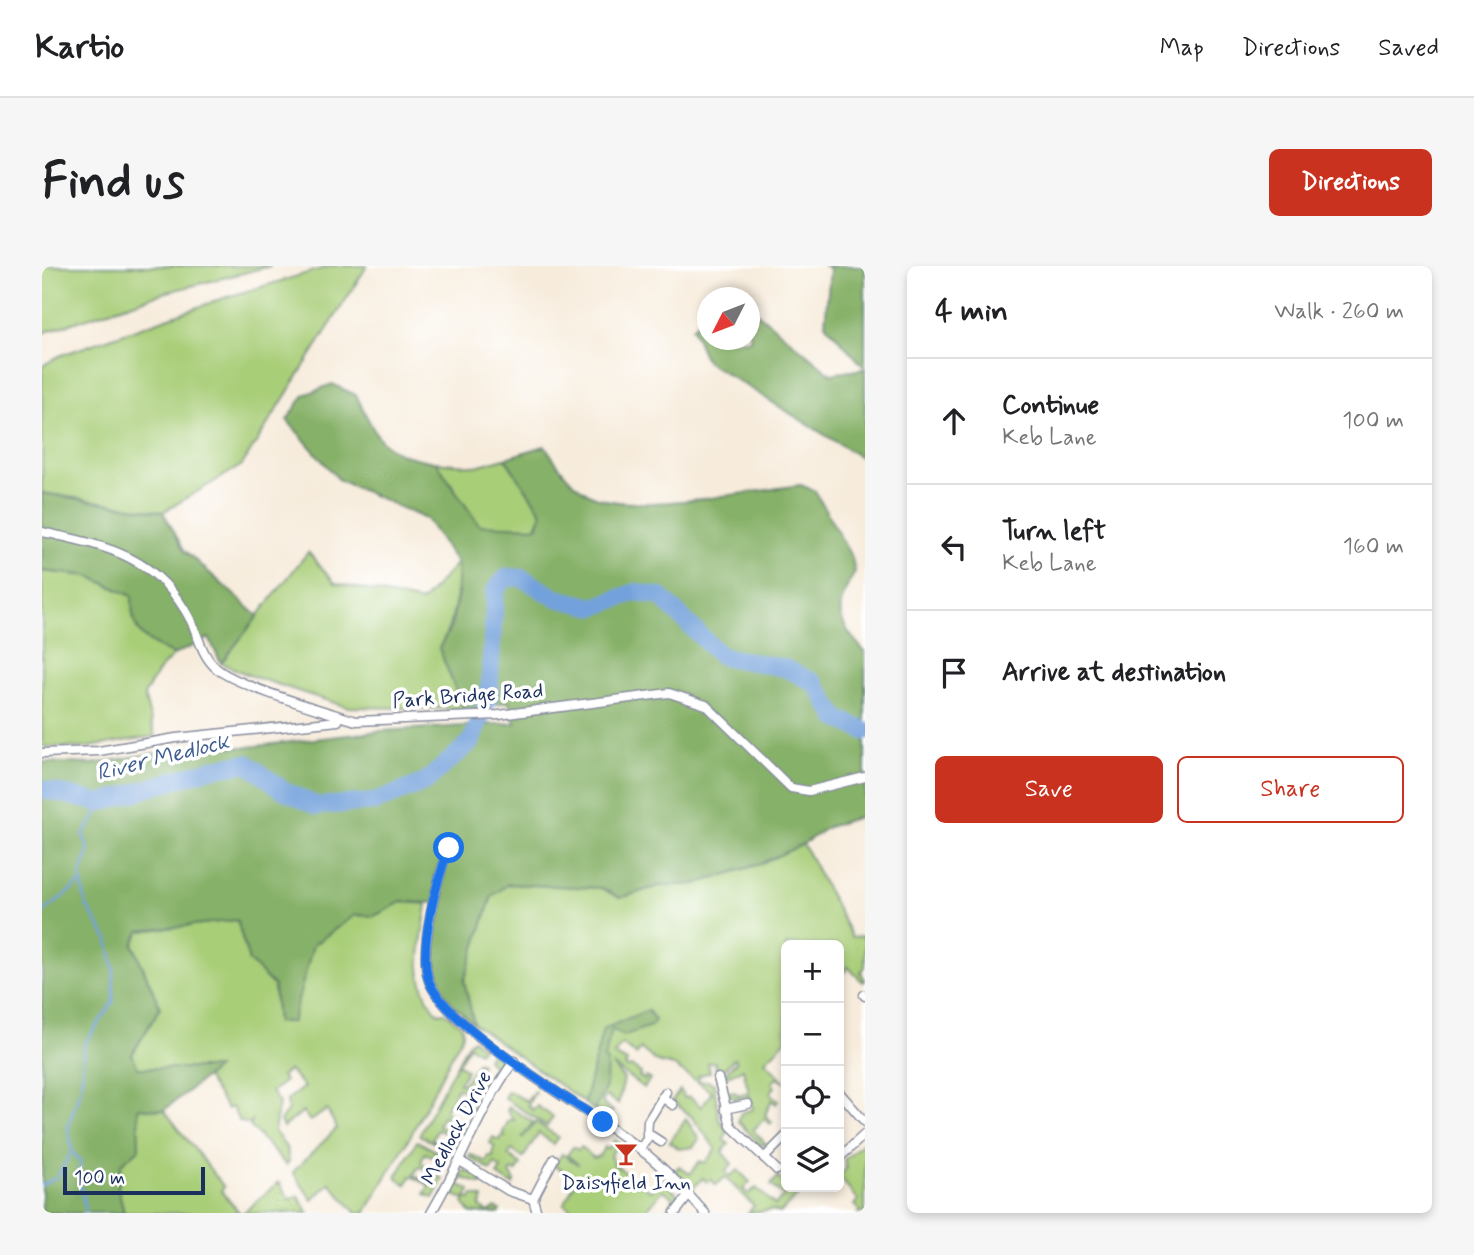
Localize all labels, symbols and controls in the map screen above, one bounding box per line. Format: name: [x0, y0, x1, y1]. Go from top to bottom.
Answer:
text: Kartio: [35, 26, 124, 70]
text: Map: [1160, 33, 1204, 64]
text: Directions: [1242, 33, 1340, 64]
text: Saved: [1378, 33, 1439, 64]
button: Directions: [1269, 149, 1432, 216]
text: Find us: [42, 150, 185, 215]
north arrow: [697, 287, 760, 350]
text: 4 min: [935, 292, 1008, 331]
text: Walk · 260 m: [1274, 297, 1404, 327]
text: Continue: [1002, 389, 1099, 423]
icon: ahead: [935, 402, 973, 440]
text: 100 m: [1342, 406, 1404, 436]
text: Keb Lane: [1002, 423, 1097, 453]
text: Turn left: [1002, 515, 1106, 549]
icon: left: [935, 528, 973, 566]
text: 160 m: [1343, 532, 1404, 562]
text: Keb Lane: [1002, 549, 1097, 579]
icon: arrive: [935, 654, 973, 692]
text: Arrive at destination: [1002, 656, 1226, 690]
street label: Park Bridge Road: [392, 677, 544, 715]
water label: River Medlock: [93, 727, 234, 789]
button: Save: [935, 756, 1163, 823]
button: Share: [1177, 756, 1404, 823]
route start: [433, 832, 464, 863]
map controls: [781, 940, 844, 1192]
button: +: [781, 940, 844, 1003]
button: −: [781, 1003, 844, 1066]
street label: Medlock Drive: [415, 1066, 499, 1190]
button: locate: [781, 1066, 844, 1129]
route end: [587, 1106, 618, 1137]
button: layers: [781, 1129, 844, 1192]
bar icon: Daisyfield Inn: [612, 1140, 640, 1168]
scale bar: [63, 1164, 205, 1196]
text: 100 m: [74, 1166, 125, 1191]
place label: Daisyfield Inn: [561, 1169, 691, 1197]

